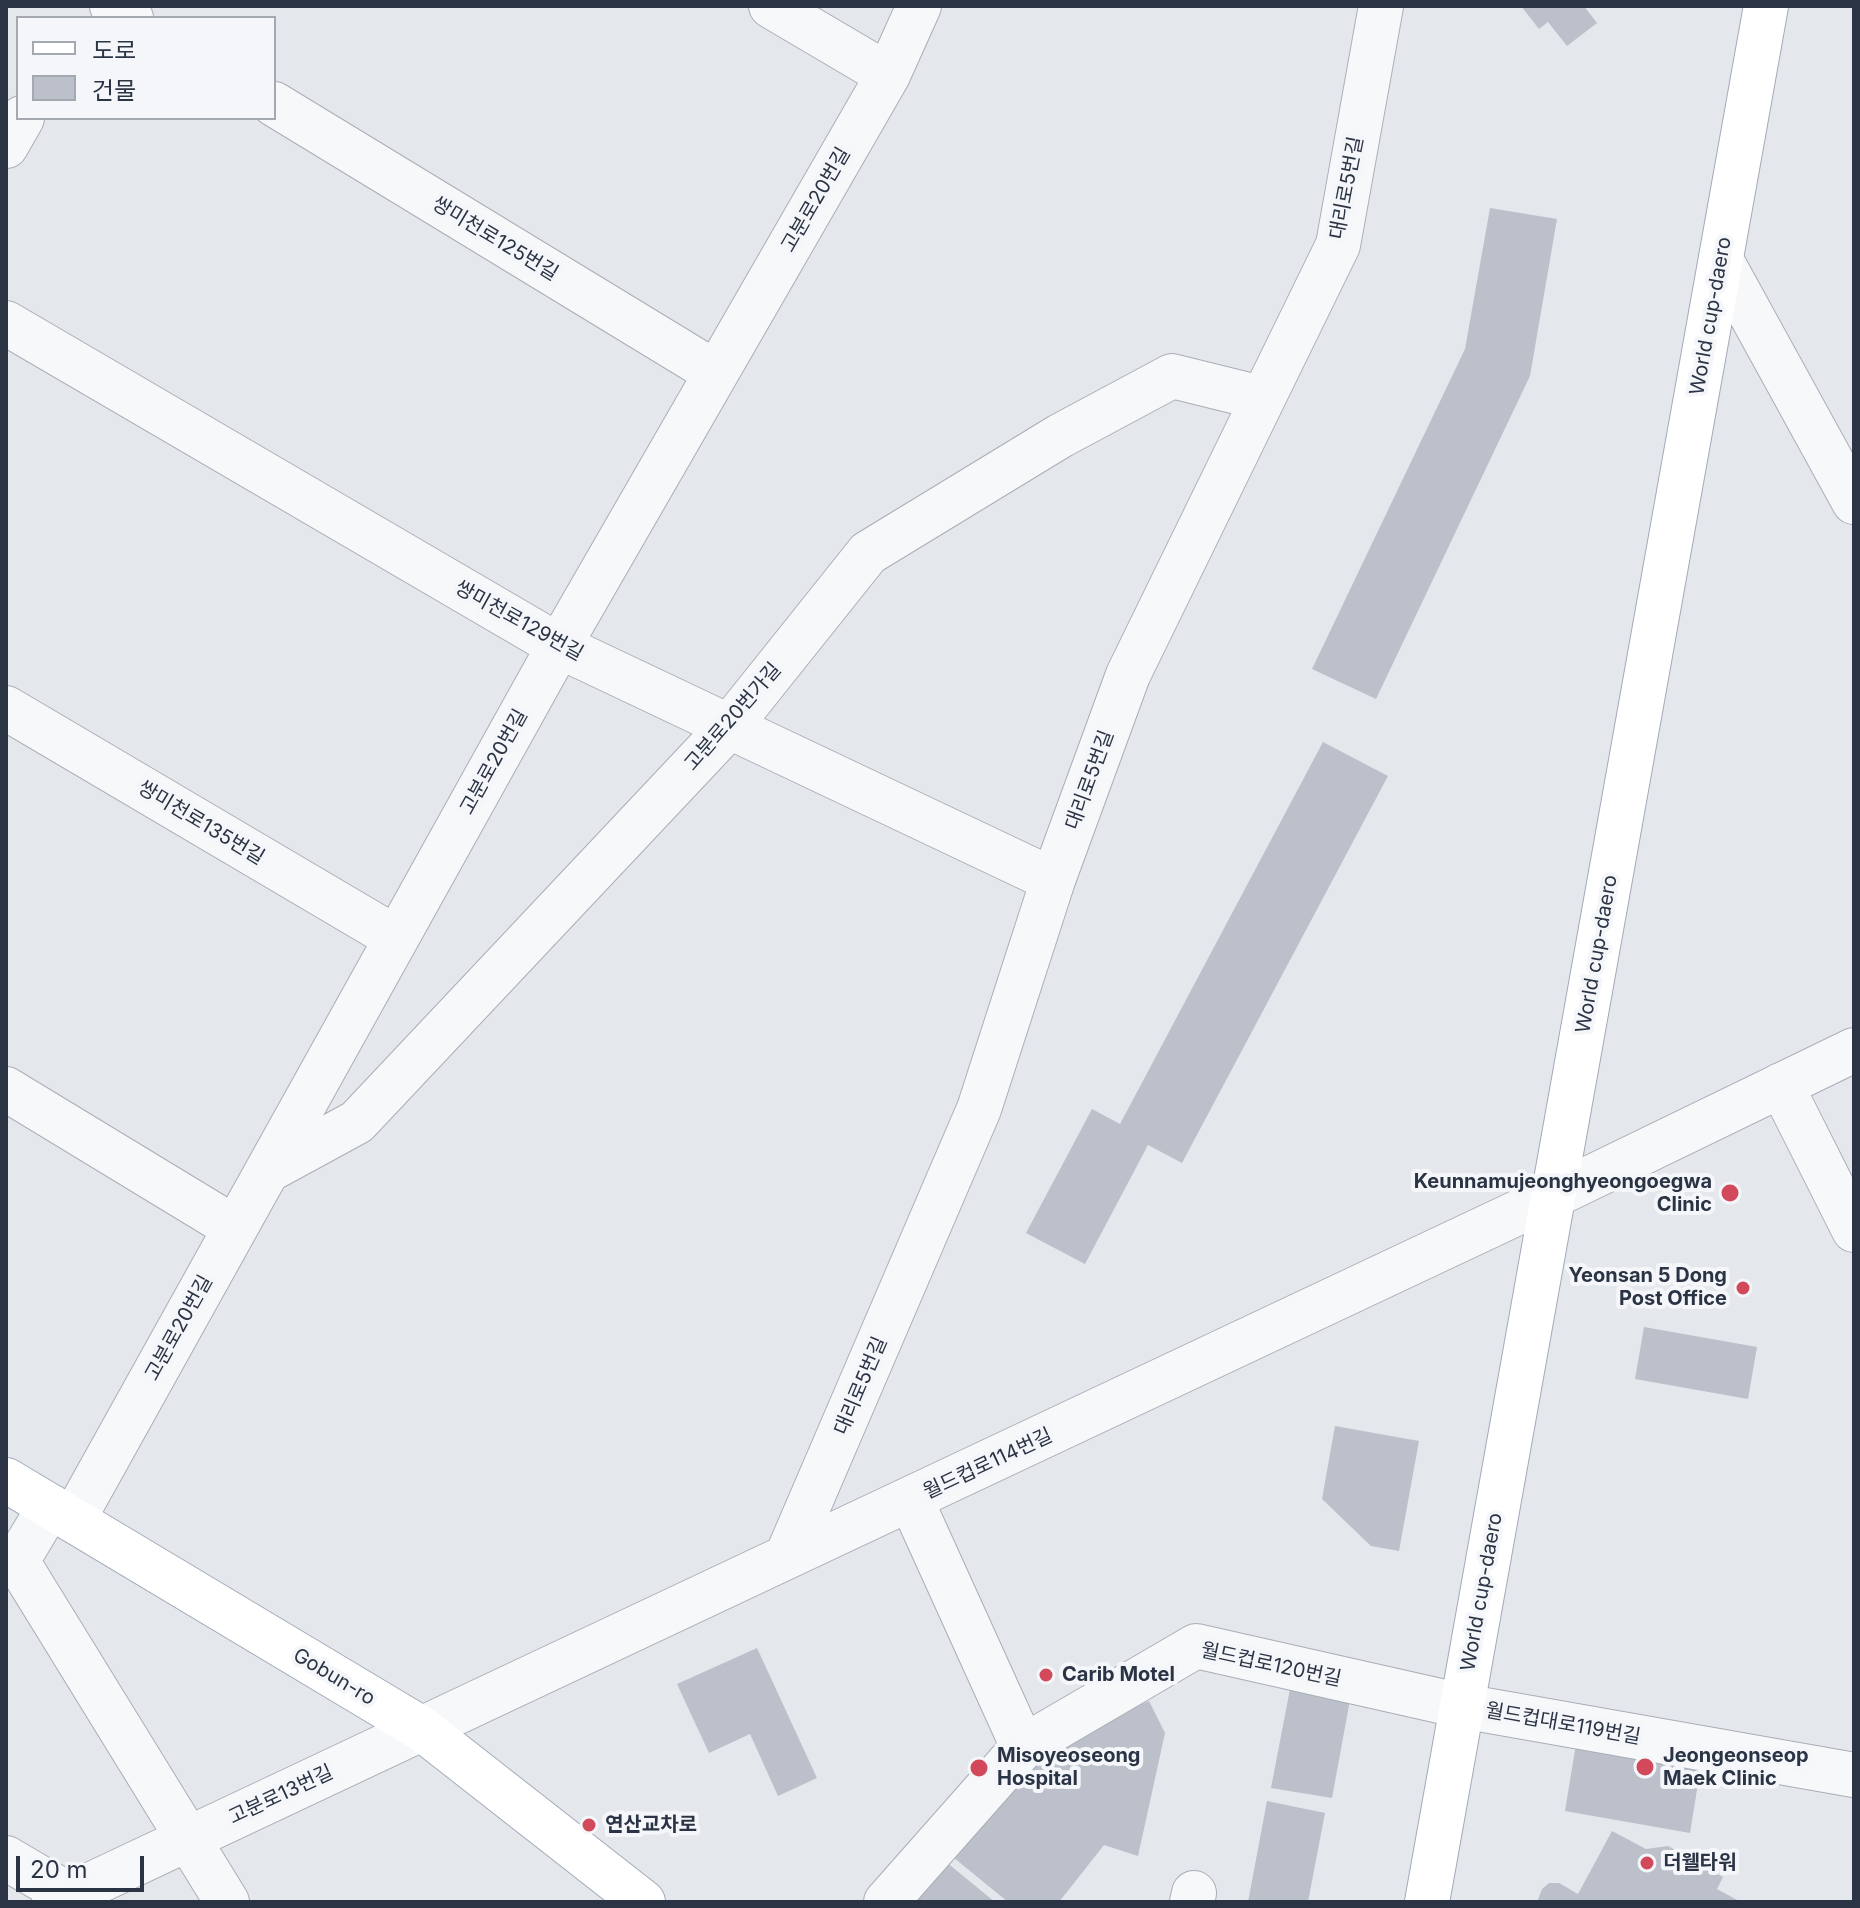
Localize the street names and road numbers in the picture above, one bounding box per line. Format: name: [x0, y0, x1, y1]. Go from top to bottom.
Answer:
street label: 대리로5번길: [1325, 135, 1369, 241]
street label: 고분로20번길: [776, 143, 856, 257]
street label: 쌍미천로125번길: [428, 192, 562, 286]
street label: World cup-daero: [1685, 235, 1737, 397]
street label: 쌍미천로129번길: [451, 576, 587, 666]
street label: 고분로20번가길: [680, 658, 786, 776]
street label: 고분로20번길: [455, 705, 533, 819]
street label: 대리로5번길: [1061, 727, 1119, 833]
street label: 쌍미천로135번길: [134, 776, 268, 870]
street label: World cup-daero: [1571, 873, 1623, 1035]
street label: 고분로20번길: [140, 1271, 218, 1385]
street label: 대리로5번길: [830, 1333, 892, 1439]
street label: 월드컵로114번길: [920, 1424, 1056, 1504]
street label: World cup-daero: [1456, 1511, 1508, 1673]
street label: 월드컵로120번길: [1198, 1638, 1344, 1692]
street label: Gobun-ro: [289, 1643, 379, 1711]
street label: 월드컵대로119번길: [1483, 1699, 1643, 1749]
street label: 고분로13번길: [225, 1760, 337, 1830]

